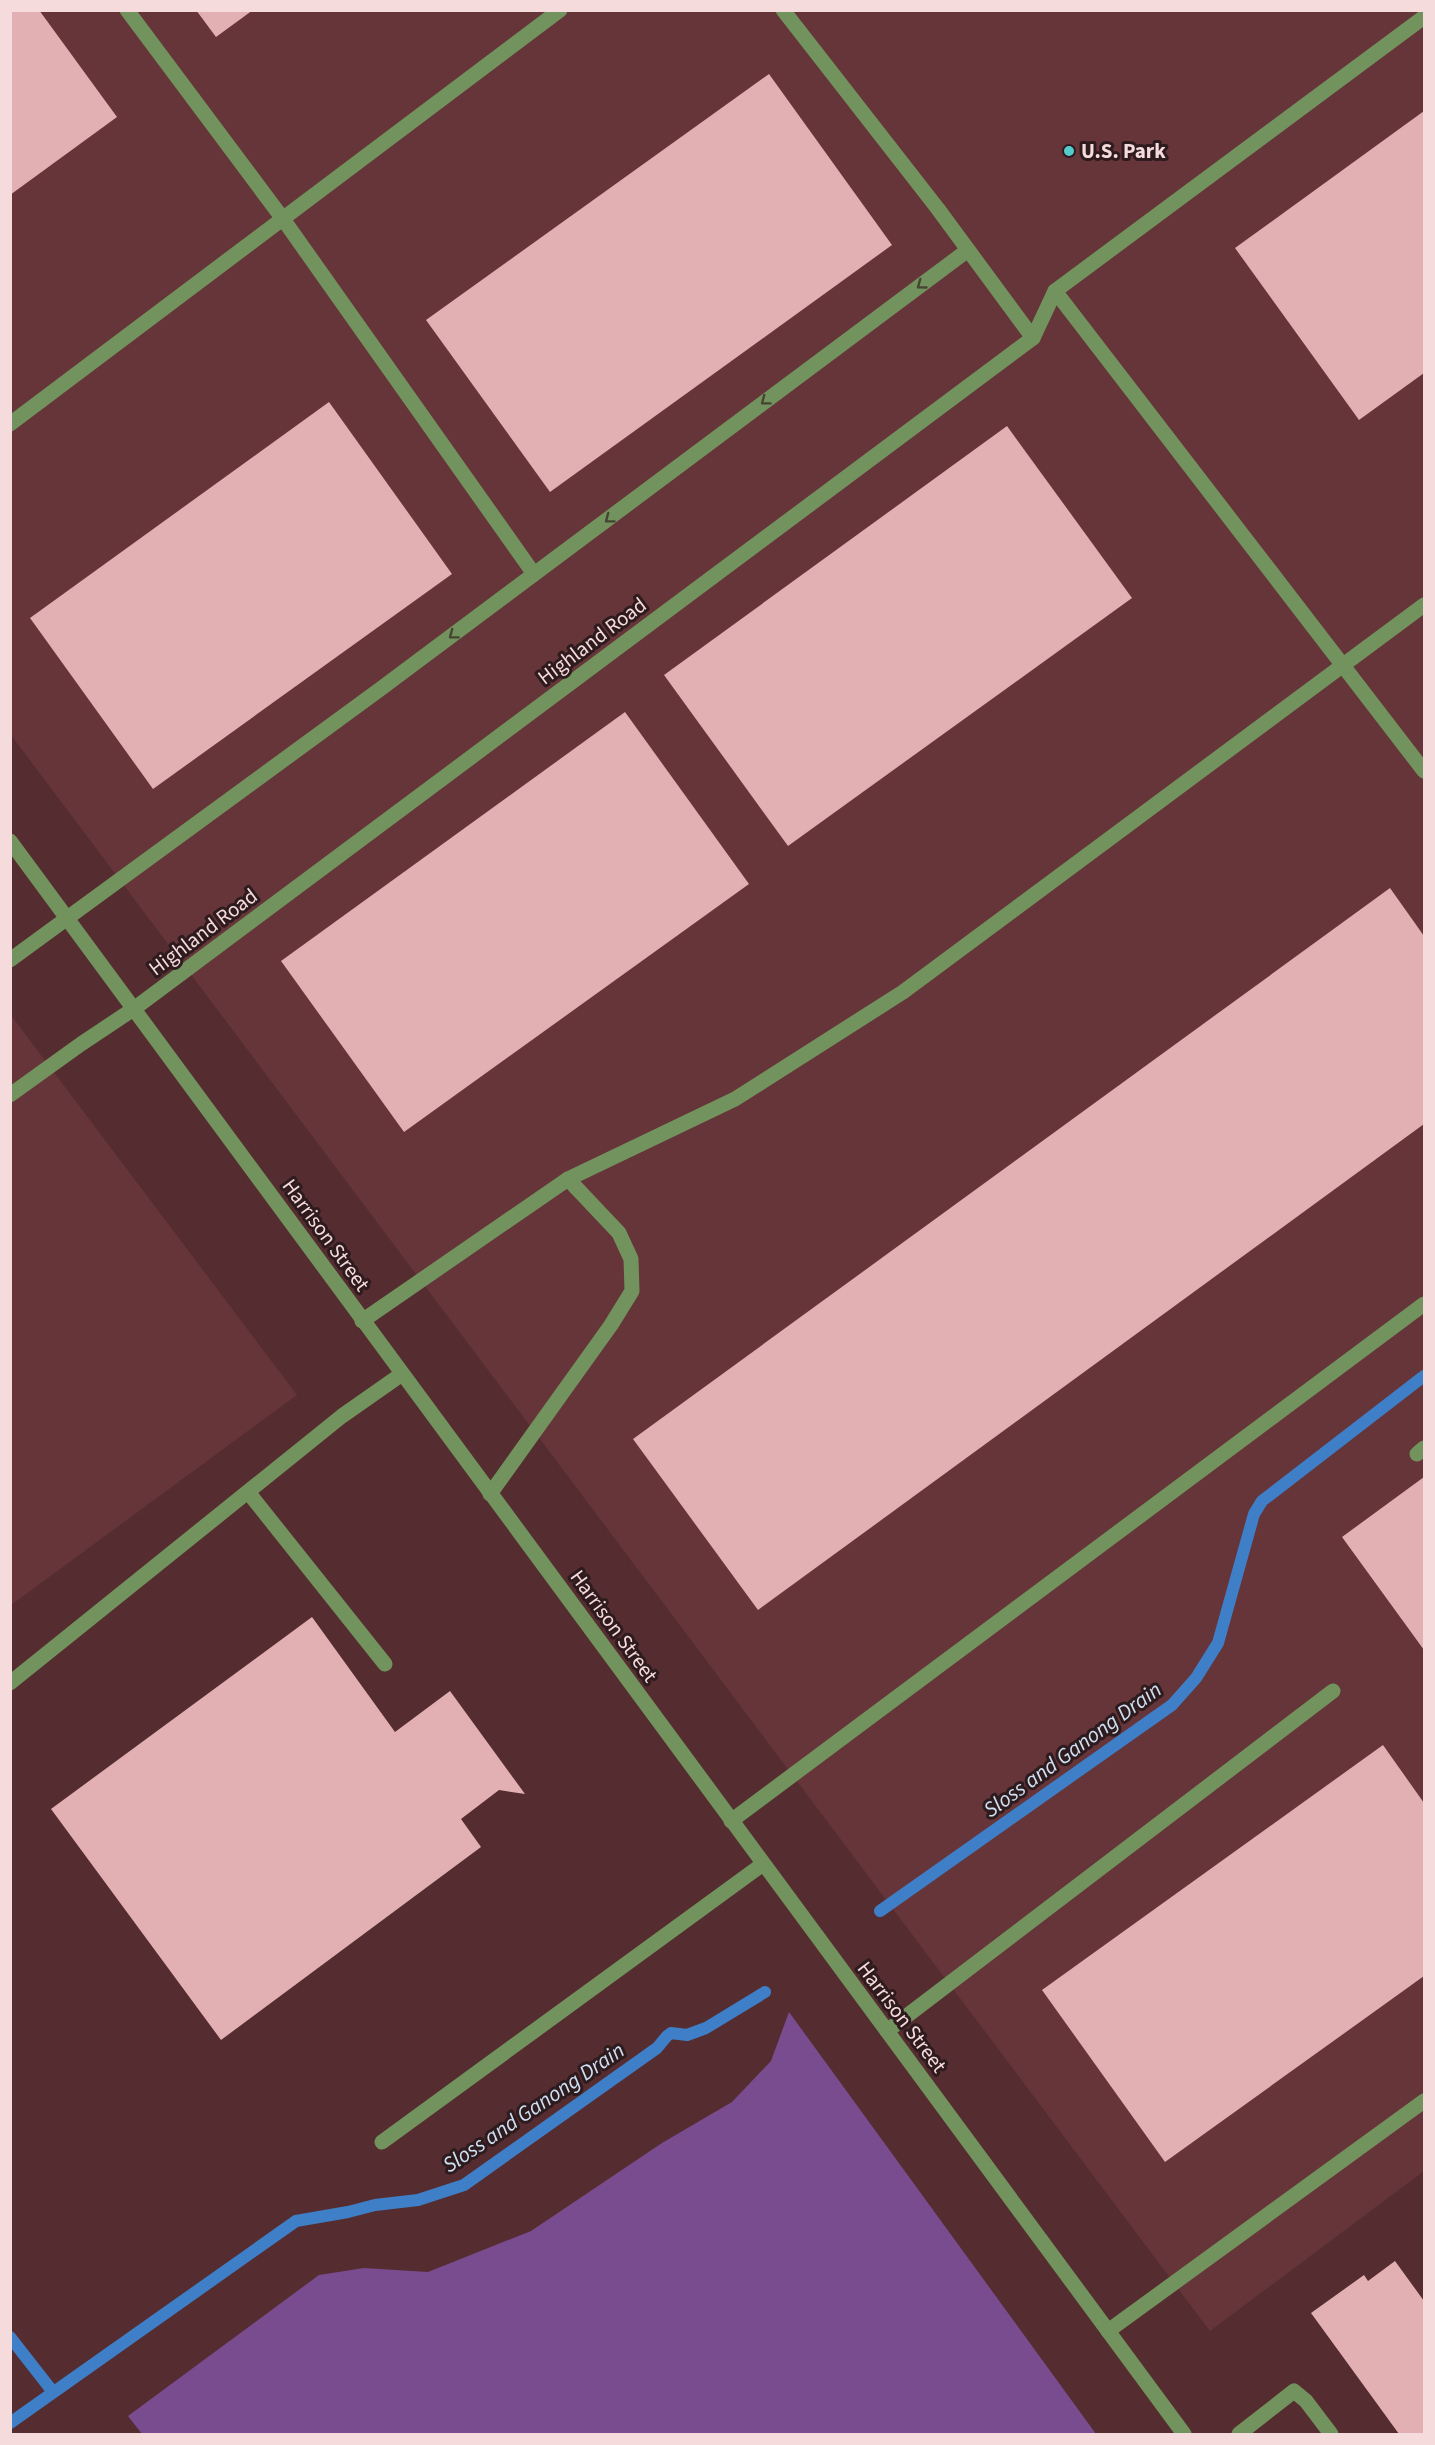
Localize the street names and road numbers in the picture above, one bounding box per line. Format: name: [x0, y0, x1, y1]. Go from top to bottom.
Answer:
street label: Highland Road: [531, 590, 653, 692]
street label: Highland Road: [142, 881, 264, 983]
street label: Harrison Street: [275, 1173, 377, 1297]
street label: Harrison Street: [563, 1564, 665, 1688]
street label: Harrison Street: [850, 1955, 954, 2079]

